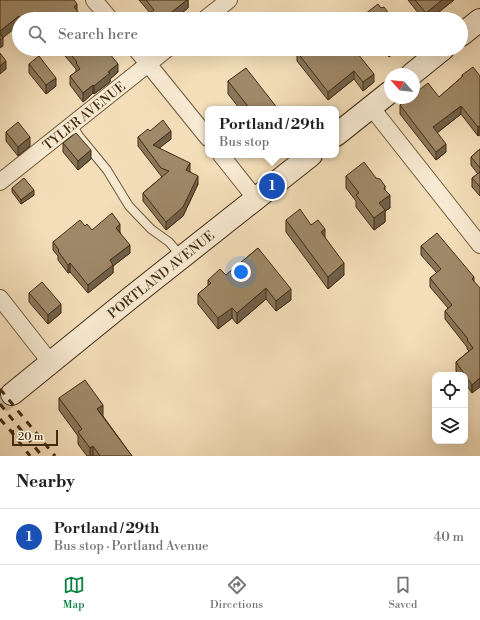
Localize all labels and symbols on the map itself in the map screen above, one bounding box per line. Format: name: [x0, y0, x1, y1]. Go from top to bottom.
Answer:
north arrow: [384, 68, 420, 104]
street label: TYLER AVENUE: [40, 78, 129, 154]
pin: 1: [259, 171, 285, 201]
street label: PORTLAND AVENUE: [105, 228, 218, 322]
your location: [231, 262, 251, 282]
scale bar: [12, 428, 58, 447]

